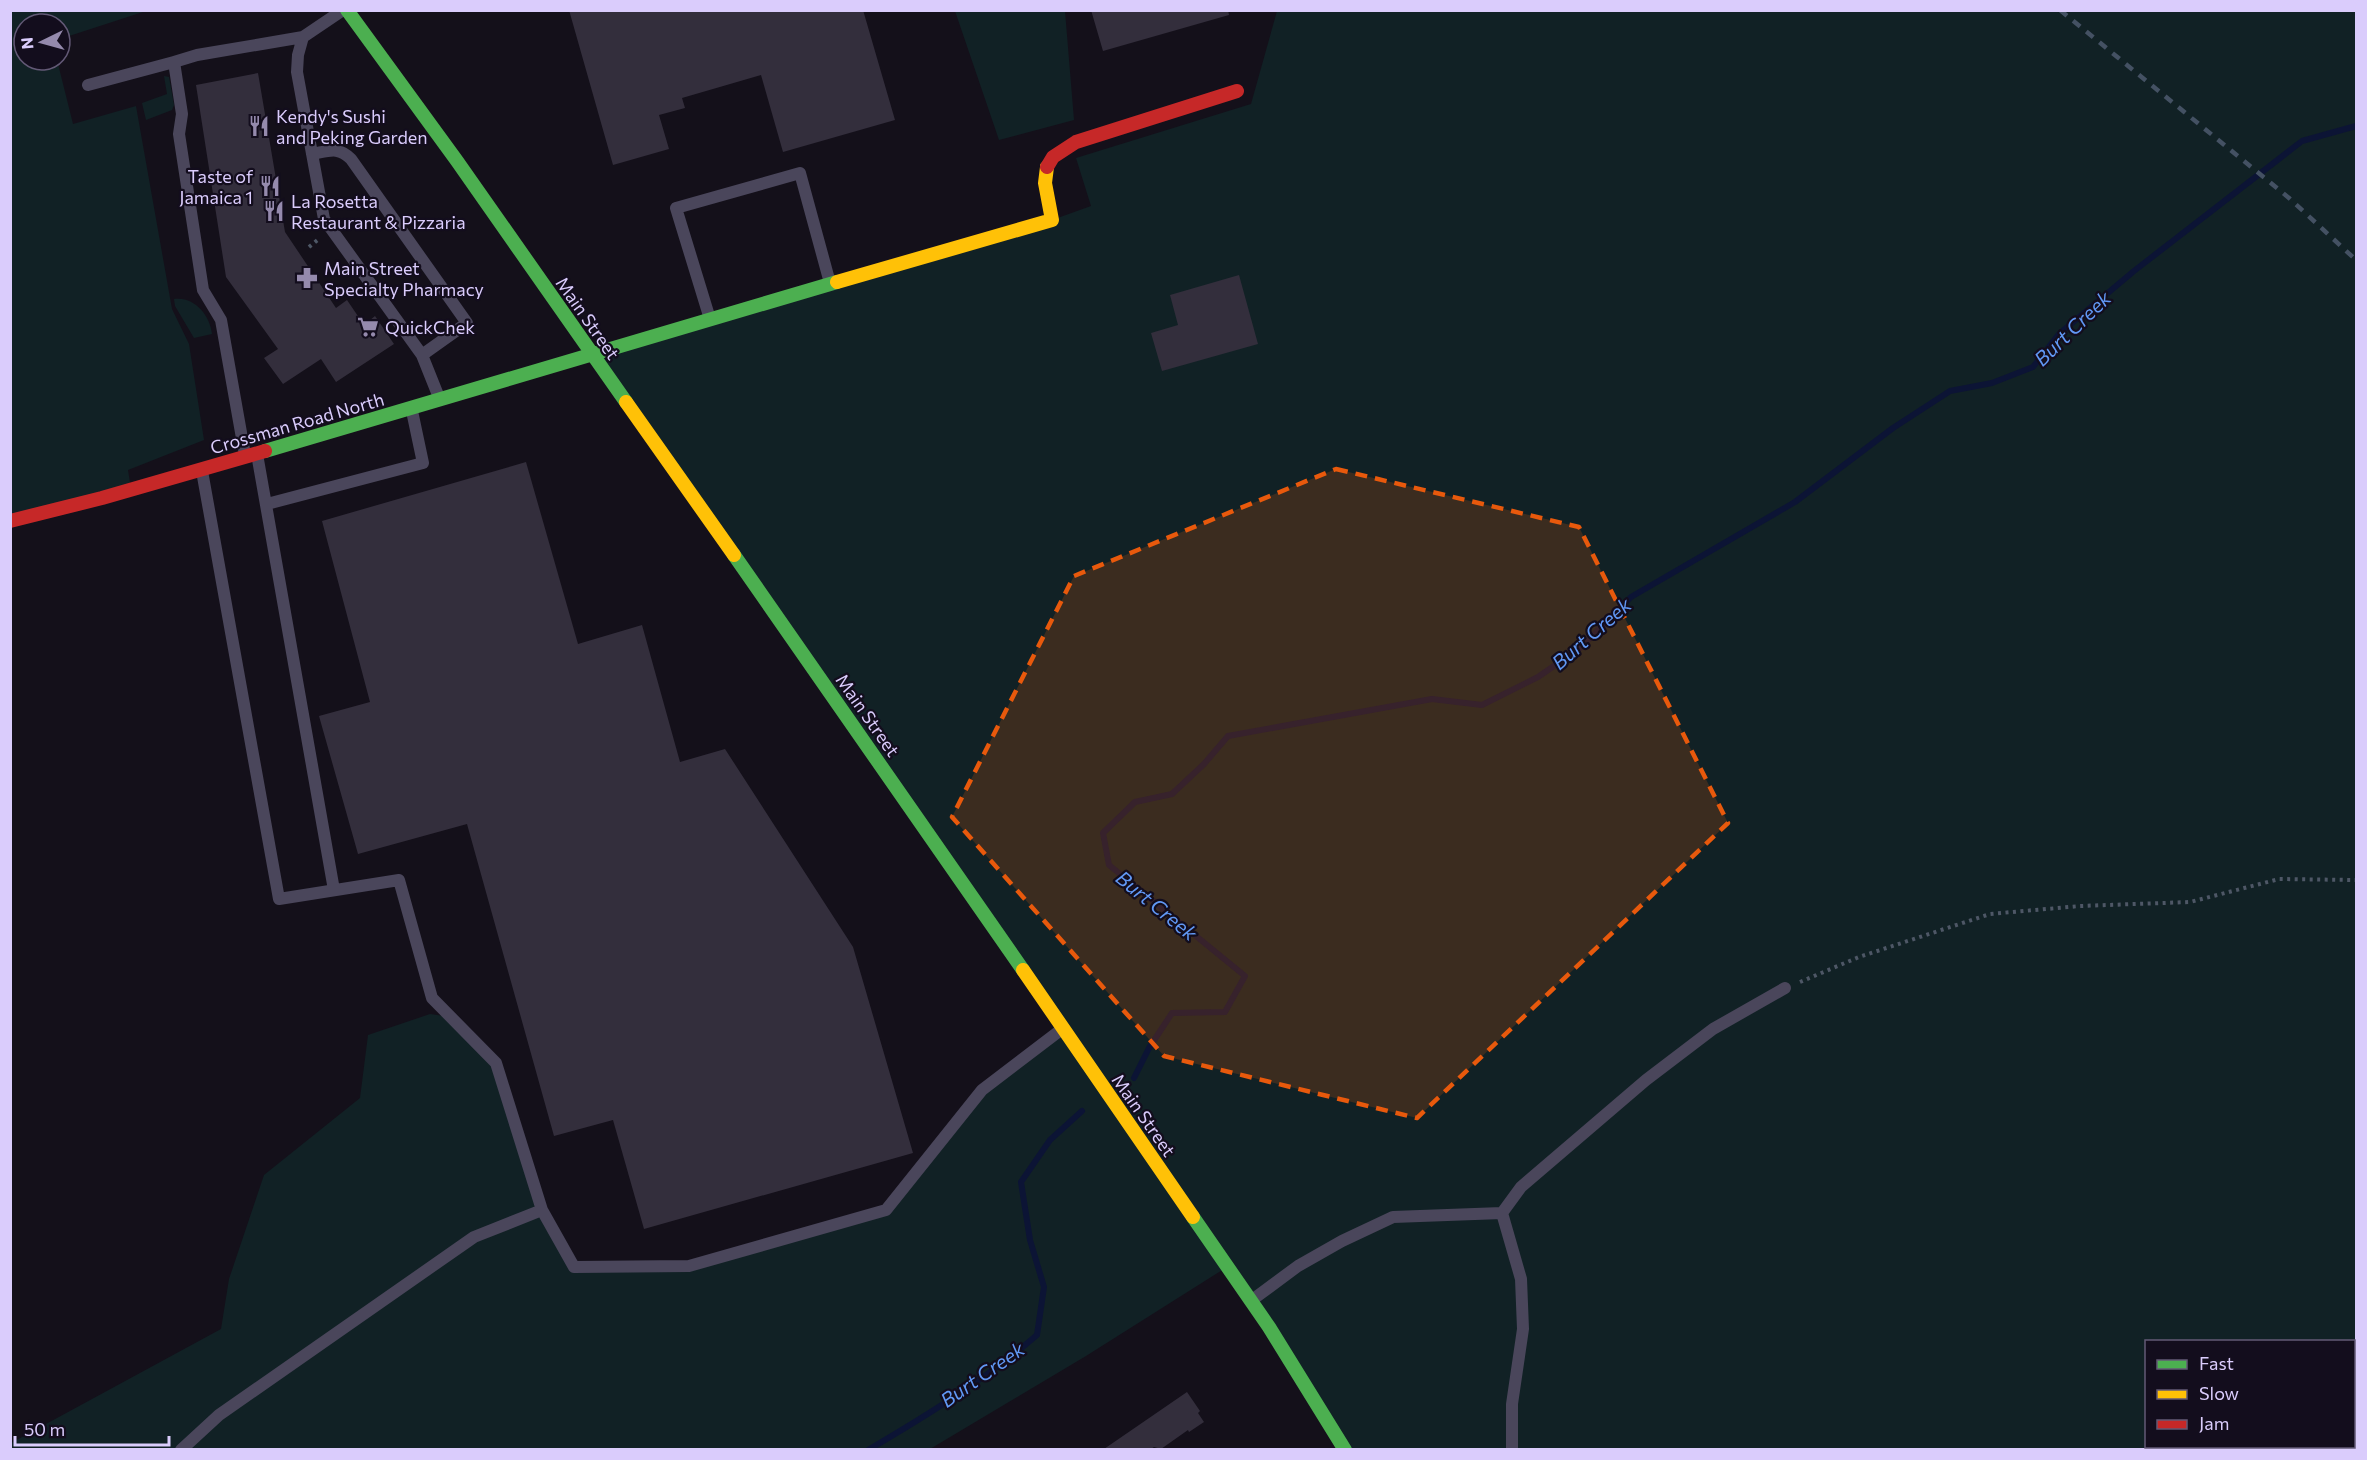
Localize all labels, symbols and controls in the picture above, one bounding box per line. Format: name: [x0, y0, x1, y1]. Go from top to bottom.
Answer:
north arrow: [12, 12, 72, 72]
text: N: [17, 37, 37, 50]
place label: Kendy's Sushi and Peking Garden: [276, 105, 428, 148]
restaurant icon: Kendy's Sushi and Peking Garden: [247, 114, 271, 138]
place label: Taste of Jamaica 1: [179, 165, 254, 208]
restaurant icon: Taste of Jamaica 1: [258, 174, 282, 198]
place label: La Rosetta Restaurant & Pizzaria: [291, 190, 466, 233]
restaurant icon: La Rosetta Restaurant & Pizzaria: [262, 199, 286, 223]
place label: Main Street Specialty Pharmacy: [324, 257, 484, 300]
pharmacy icon: Main Street Specialty Pharmacy: [295, 266, 319, 290]
street label: Main Street: [552, 272, 624, 364]
water label: Burt Creek: [2029, 285, 2116, 370]
supermarket icon: QuickChek: [356, 315, 380, 339]
place label: QuickChek: [385, 316, 475, 338]
street label: Crossman Road North: [208, 388, 386, 458]
water label: Burt Creek: [1546, 591, 1636, 674]
street label: Main Street: [832, 669, 904, 761]
water label: Burt Creek: [1112, 865, 1203, 946]
street label: Main Street: [1108, 1069, 1180, 1161]
water label: Burt Creek: [935, 1336, 1030, 1412]
legend: [2145, 1340, 2355, 1448]
text: Fast: [2199, 1352, 2234, 1374]
text: Slow: [2199, 1382, 2239, 1404]
scale bar: [15, 1409, 170, 1447]
text: Jam: [2199, 1412, 2229, 1434]
text: 50 m: [24, 1418, 65, 1440]

